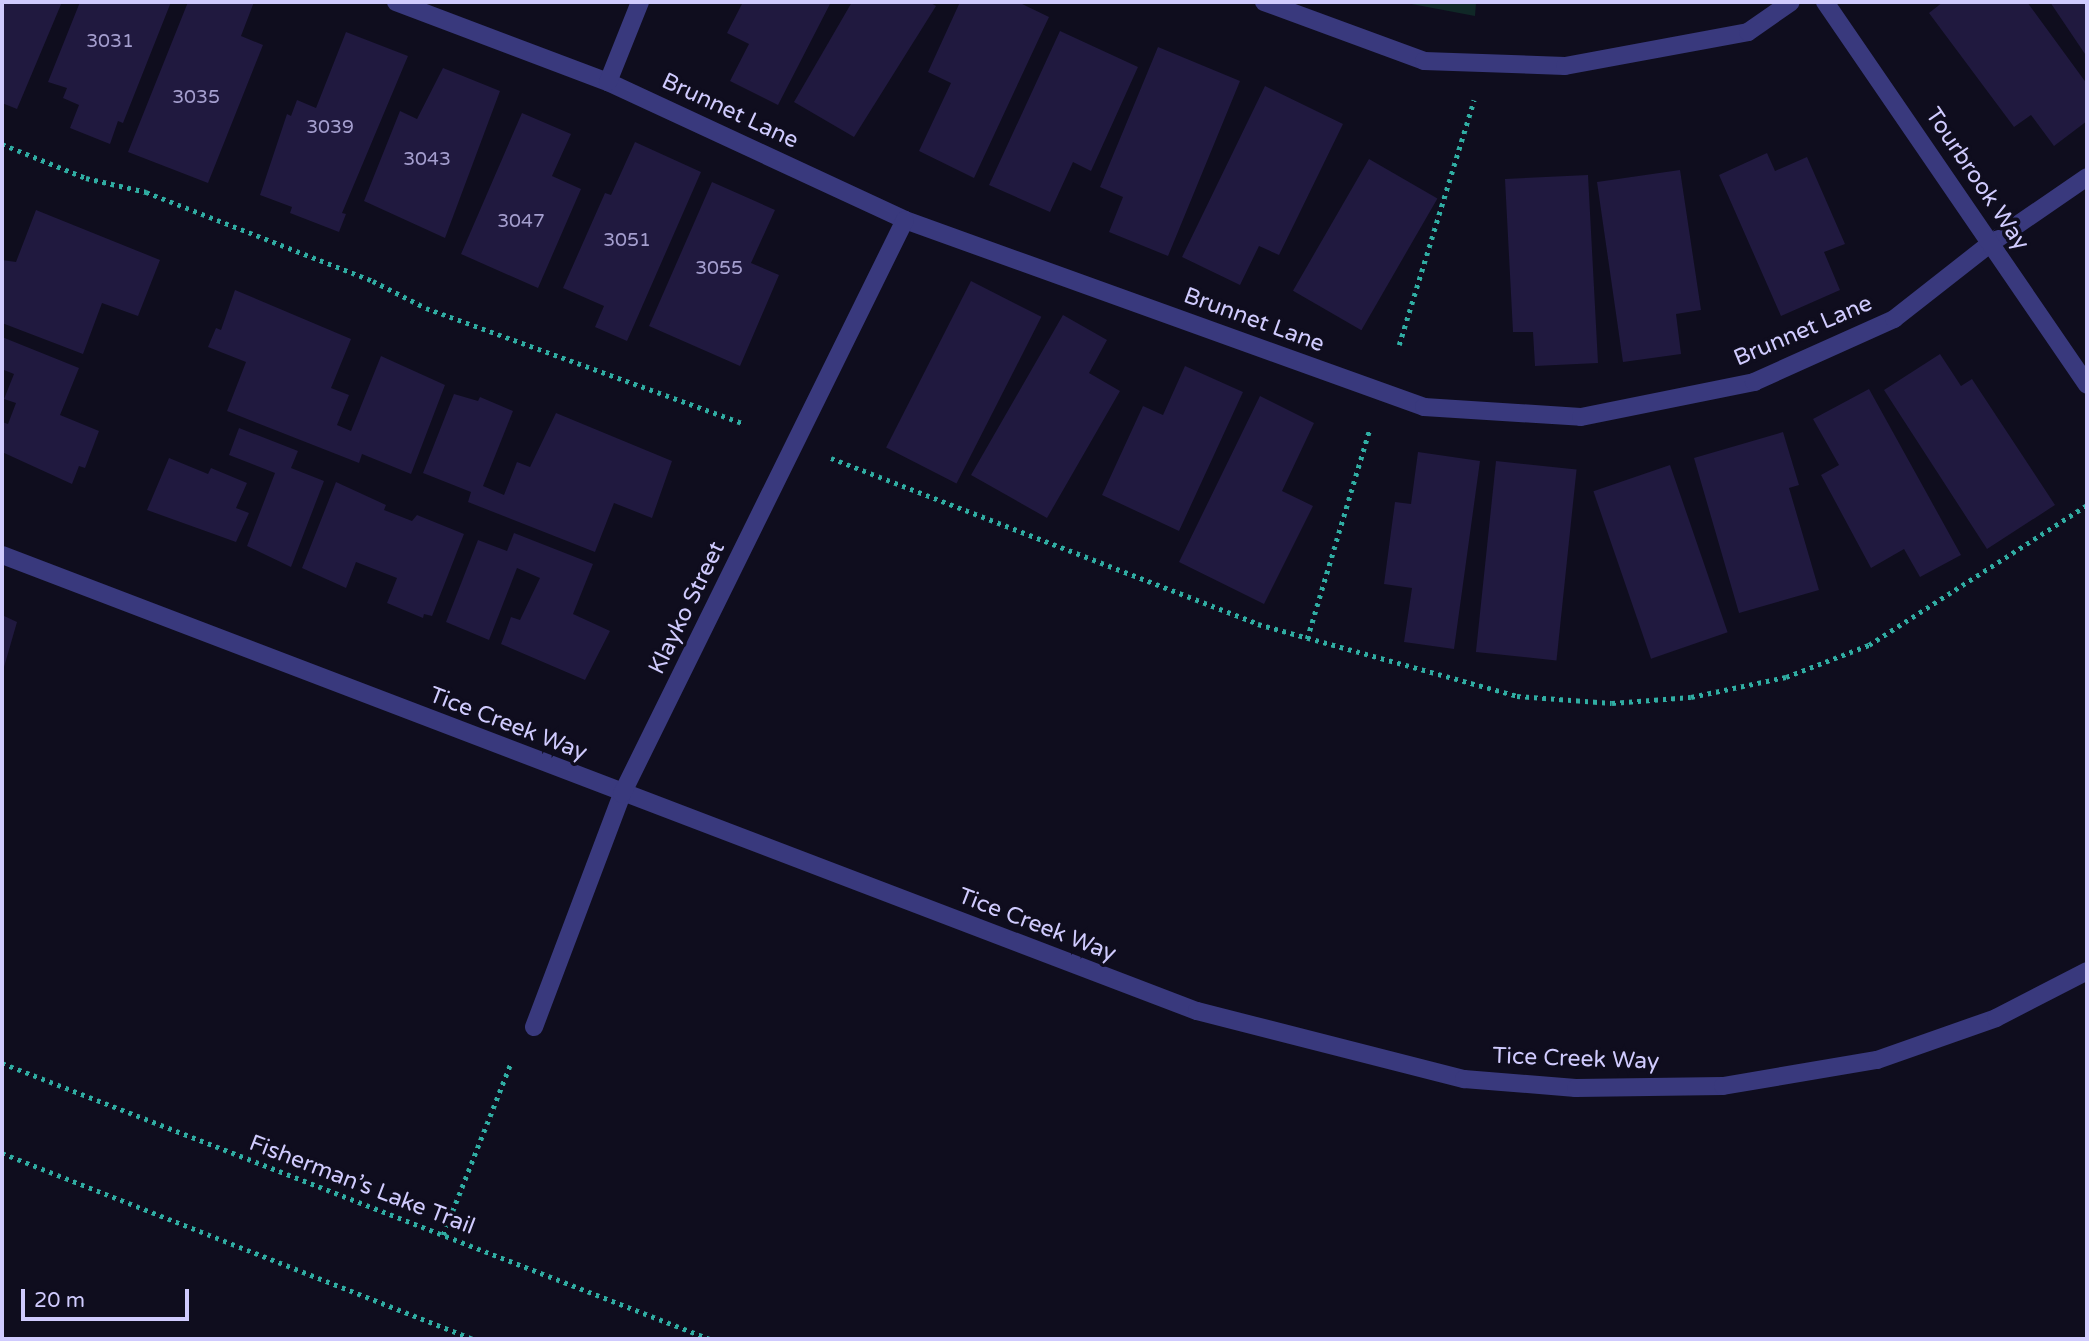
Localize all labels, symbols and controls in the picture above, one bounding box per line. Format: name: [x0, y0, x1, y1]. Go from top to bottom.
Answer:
house number: 3031: [86, 31, 134, 53]
street label: Brunnet Lane: [657, 67, 803, 155]
house number: 3035: [172, 87, 220, 109]
street label: Tourbrook Way: [1919, 102, 2035, 256]
house number: 3039: [306, 117, 354, 139]
house number: 3043: [403, 149, 451, 171]
house number: 3047: [497, 211, 545, 233]
house number: 3051: [603, 230, 651, 252]
house number: 3055: [695, 258, 743, 280]
street label: Brunnet Lane: [1180, 282, 1328, 358]
street label: Brunnet Lane: [1730, 289, 1876, 373]
street label: Klayko Street: [643, 537, 731, 679]
street label: Tice Creek Way: [425, 681, 591, 767]
street label: Tice Creek Way: [954, 882, 1120, 968]
street label: Tice Creek Way: [1492, 1042, 1660, 1076]
street label: Fisherman’s Lake Trail: [245, 1129, 479, 1241]
scale bar: [24, 1274, 192, 1318]
text: 20 m: [34, 1288, 85, 1313]

